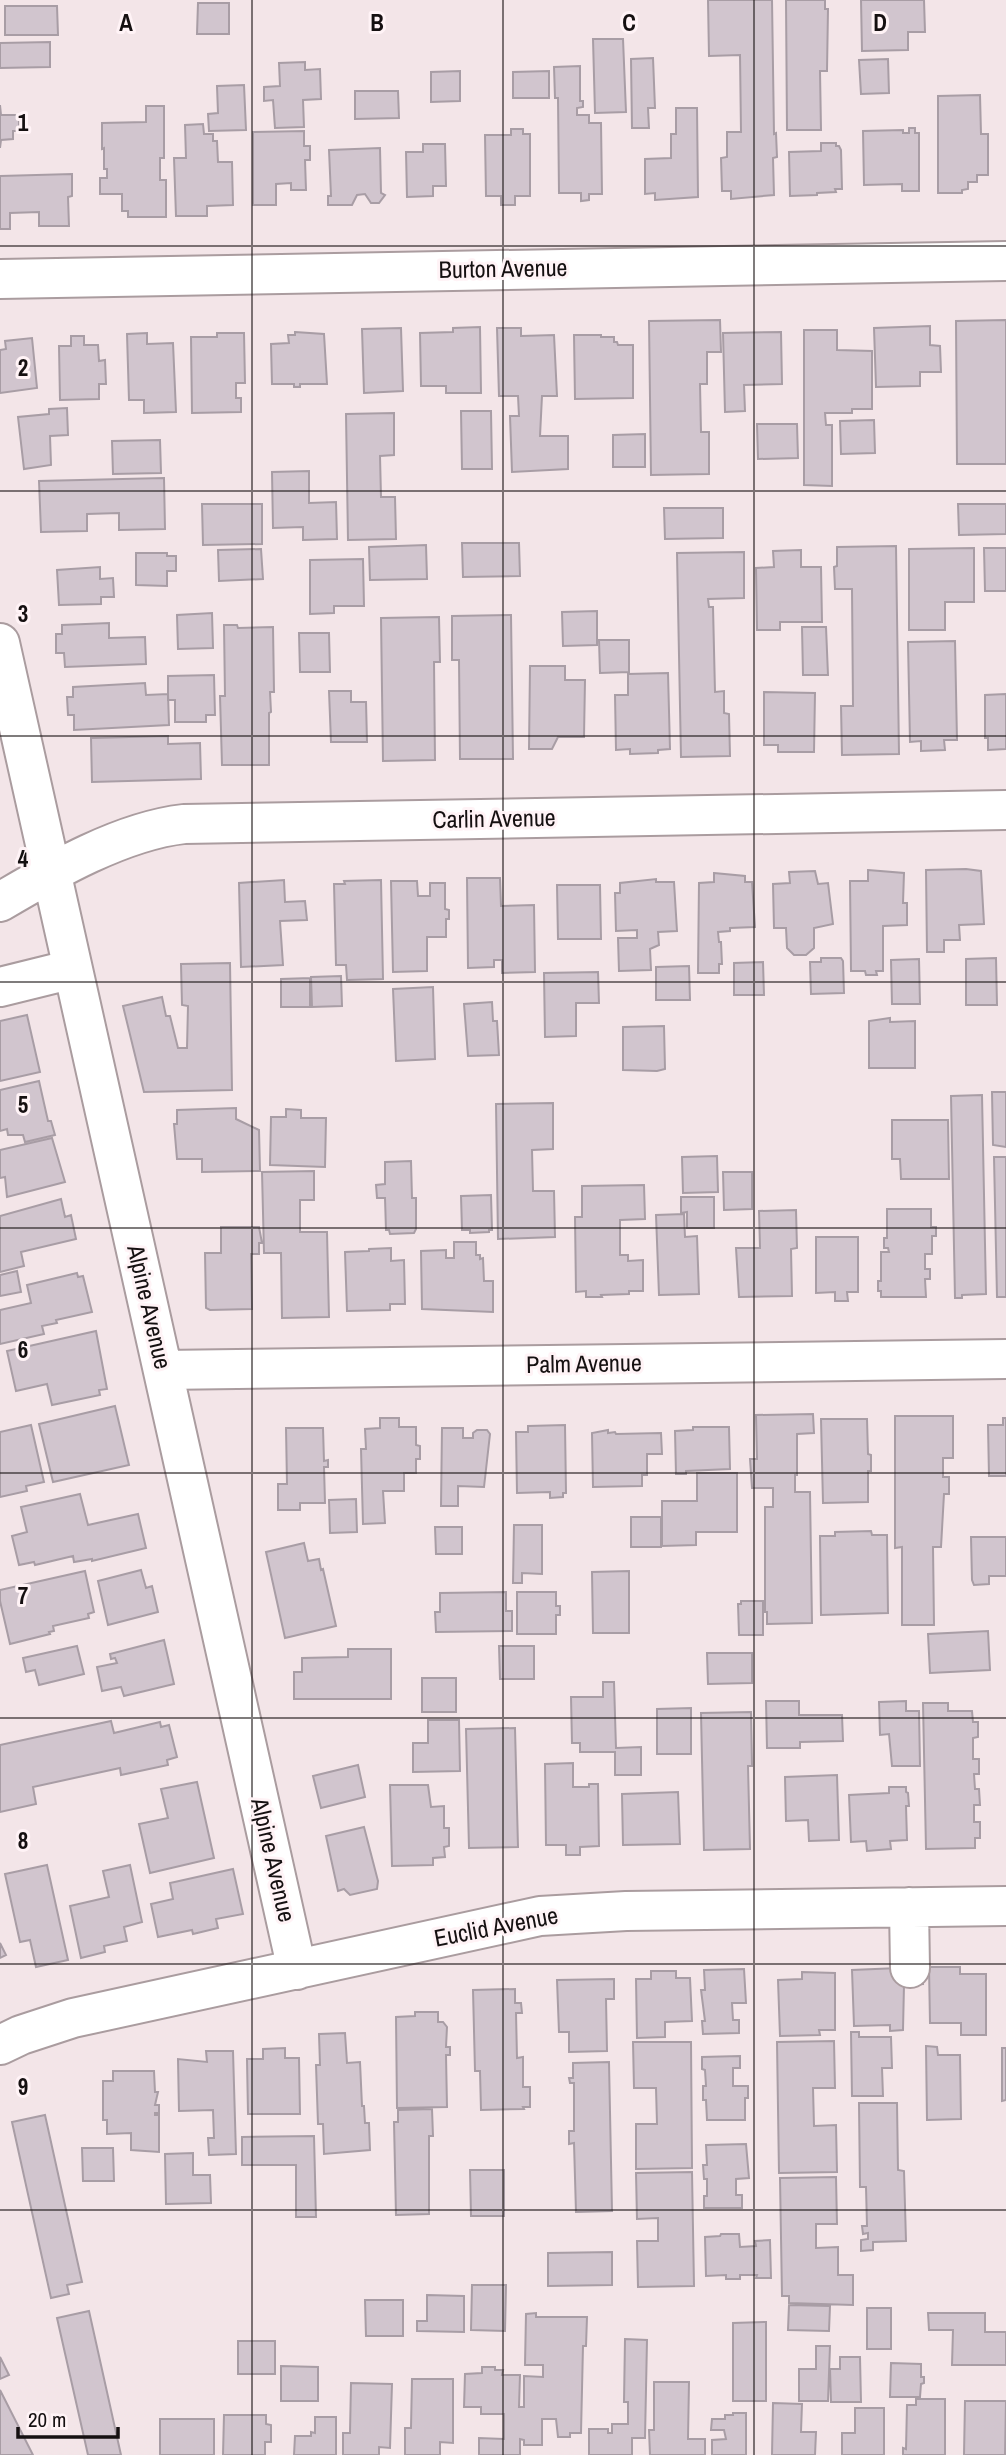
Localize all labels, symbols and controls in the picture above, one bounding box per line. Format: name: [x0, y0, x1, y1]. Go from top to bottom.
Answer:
text: A: [119, 7, 133, 38]
text: B: [370, 7, 384, 38]
text: C: [622, 7, 636, 38]
text: D: [873, 7, 887, 38]
text: 1: [18, 107, 29, 138]
street label: Burton Avenue: [438, 251, 568, 285]
text: 2: [18, 352, 28, 383]
text: 3: [18, 598, 28, 629]
street label: Carlin Avenue: [432, 801, 556, 835]
text: 4: [18, 843, 29, 874]
text: 5: [18, 1089, 28, 1120]
street label: Alpine Avenue: [120, 1241, 180, 1372]
text: 6: [18, 1334, 28, 1365]
street label: Palm Avenue: [526, 1346, 642, 1380]
text: 7: [18, 1580, 28, 1611]
street label: Alpine Avenue: [244, 1794, 304, 1925]
text: 8: [18, 1825, 28, 1856]
street label: Euclid Avenue: [431, 1898, 560, 1954]
text: 9: [18, 2071, 28, 2102]
scale bar: [18, 2396, 117, 2440]
text: 20 m: [28, 2405, 66, 2434]

